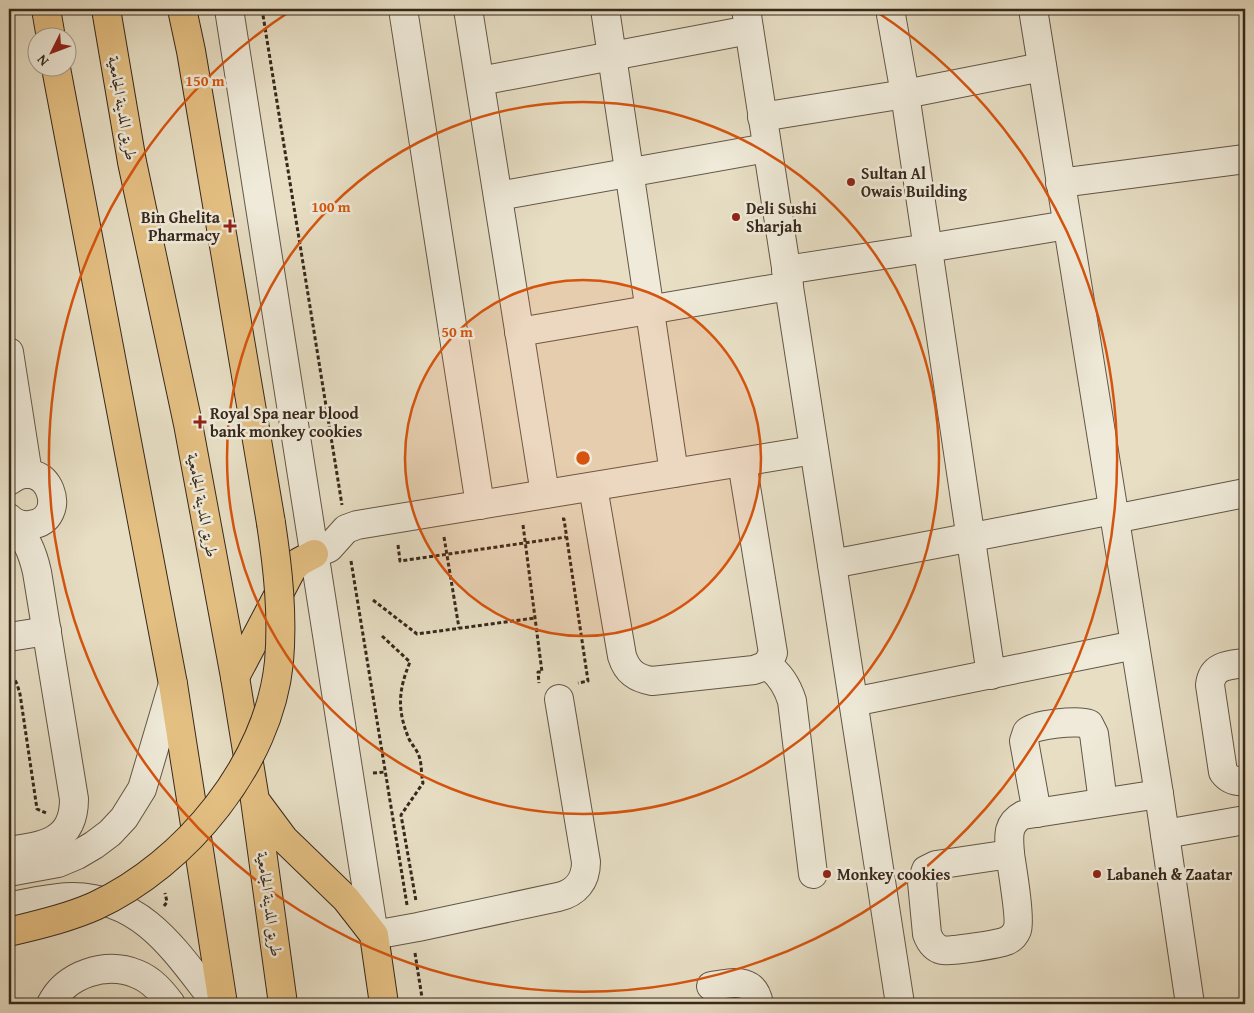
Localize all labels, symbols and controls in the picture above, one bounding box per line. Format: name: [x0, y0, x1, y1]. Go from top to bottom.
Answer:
north arrow: [28, 28, 78, 78]
text: N: [31, 50, 53, 71]
street label: طريق المدينة الجامعية: [102, 54, 144, 162]
text: 150 m: [185, 70, 225, 91]
place label: Sultan Al Owais Building: [861, 161, 968, 203]
marker: Sultan Al Owais Building: [845, 176, 857, 188]
text: 100 m: [311, 196, 351, 217]
place label: Deli Sushi Sharjah: [746, 196, 817, 238]
place label: Bin Ghelita Pharmacy: [141, 205, 221, 247]
marker: Deli Sushi Sharjah: [730, 211, 742, 223]
marker: Bin Ghelita Pharmacy: [224, 220, 236, 232]
text: 50 m: [441, 321, 473, 342]
place label: Royal Spa near blood bank monkey cookies: [210, 401, 362, 443]
marker: Royal Spa near blood bank monkey cookies: [194, 416, 206, 428]
centre of rings: [574, 449, 592, 467]
street label: طريق المدينة الجامعية: [181, 451, 225, 559]
street label: طريق المدينة الجامعية: [251, 850, 289, 958]
place label: Monkey cookies: [837, 862, 950, 886]
place label: Labaneh & Zaatar: [1107, 862, 1233, 886]
marker: Monkey cookies: [821, 868, 833, 880]
marker: Labaneh & Zaatar: [1091, 868, 1103, 880]

